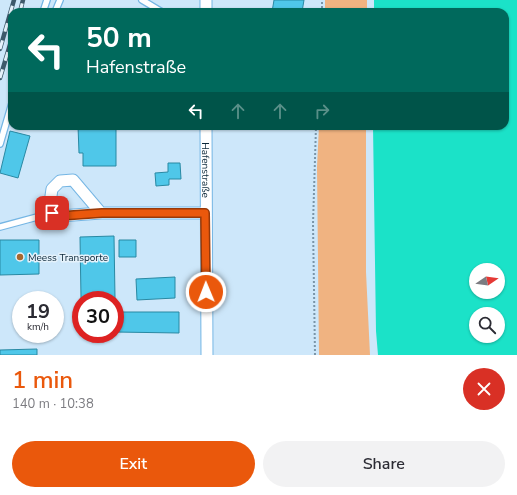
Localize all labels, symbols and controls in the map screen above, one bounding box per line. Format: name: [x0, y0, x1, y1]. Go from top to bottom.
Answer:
text: 50 m: [86, 19, 152, 57]
icon: left: [20, 24, 72, 76]
text: Hafenstraße: [86, 55, 186, 79]
icon: left: [185, 100, 207, 122]
icon: ahead: [227, 100, 249, 122]
icon: ahead: [269, 100, 291, 122]
icon: right: [311, 100, 333, 122]
street label: Hafenstraße: [198, 142, 212, 198]
pin: [35, 196, 69, 230]
icon: arrive: [41, 202, 63, 224]
place label: Meess Transporte: [28, 251, 108, 265]
marker: Meess Transporte: [15, 252, 25, 262]
north arrow: [469, 263, 505, 299]
map controls: [469, 263, 505, 343]
position arrow: [185, 271, 227, 313]
speed limit sign: 30: [72, 291, 124, 343]
text: 19: [26, 298, 50, 325]
button: search: [469, 307, 505, 343]
text: km/h: [27, 320, 49, 334]
text: 1 min: [12, 364, 73, 396]
button: close: [463, 368, 505, 410]
text: 140 m · 10:38: [12, 395, 94, 413]
button: Exit: [12, 441, 255, 487]
button: Share: [263, 441, 505, 487]

